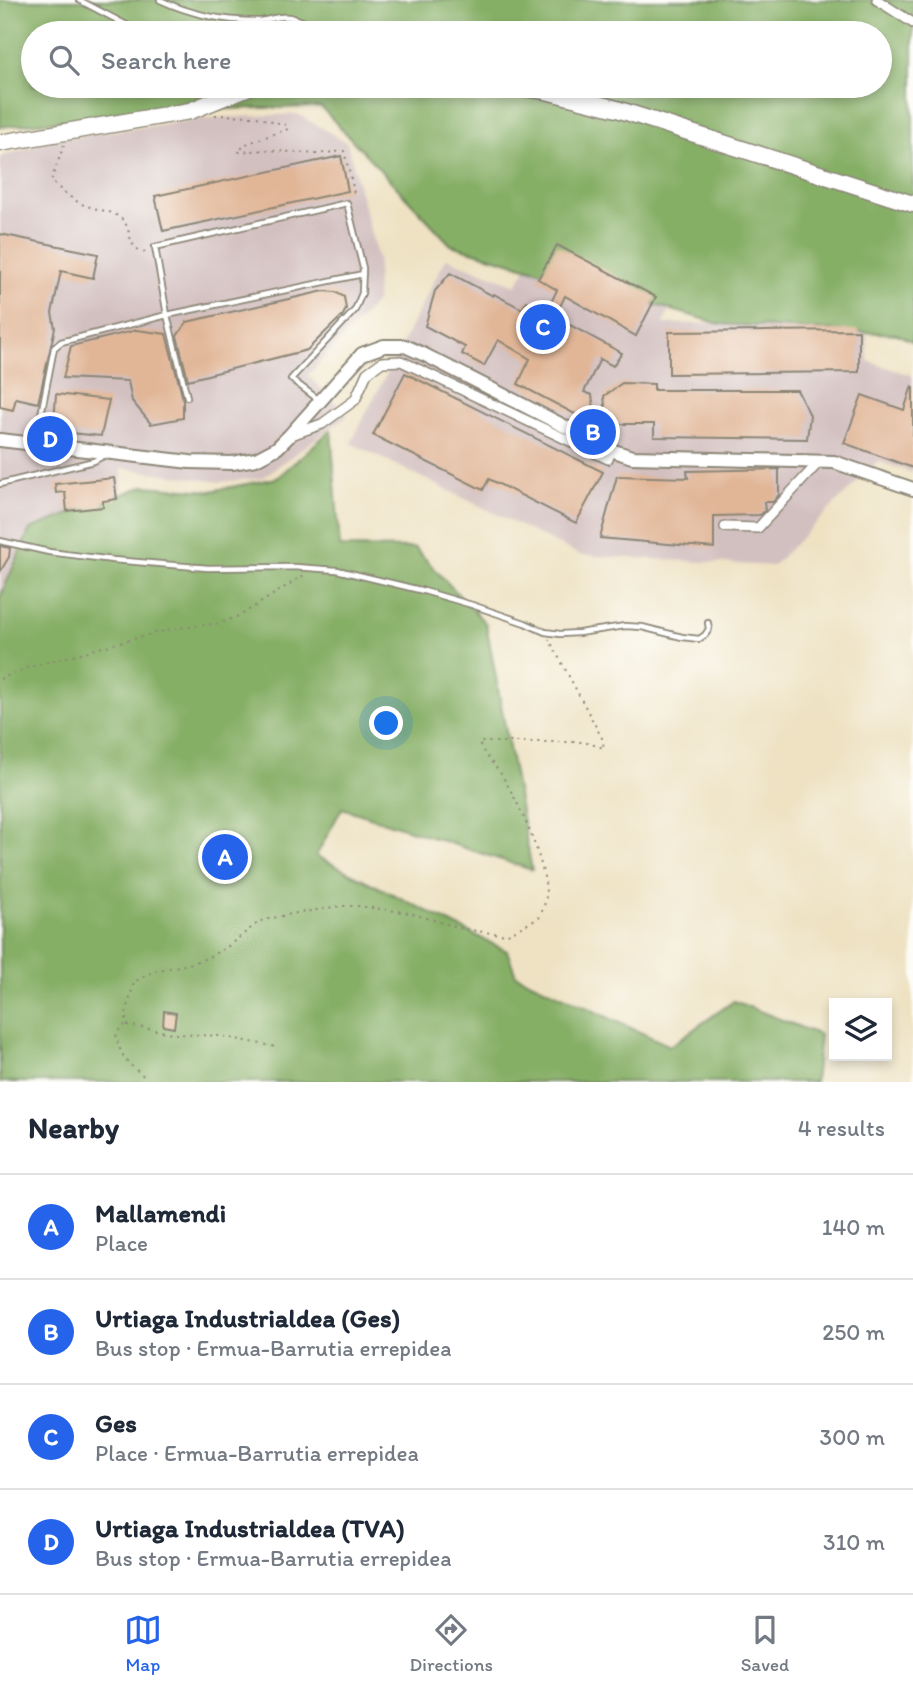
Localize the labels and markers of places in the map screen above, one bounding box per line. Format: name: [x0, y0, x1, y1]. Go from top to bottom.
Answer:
pin: C: [520, 301, 566, 353]
pin: B: [570, 406, 616, 458]
pin: D: [27, 413, 73, 465]
pin: A: [202, 831, 248, 883]

